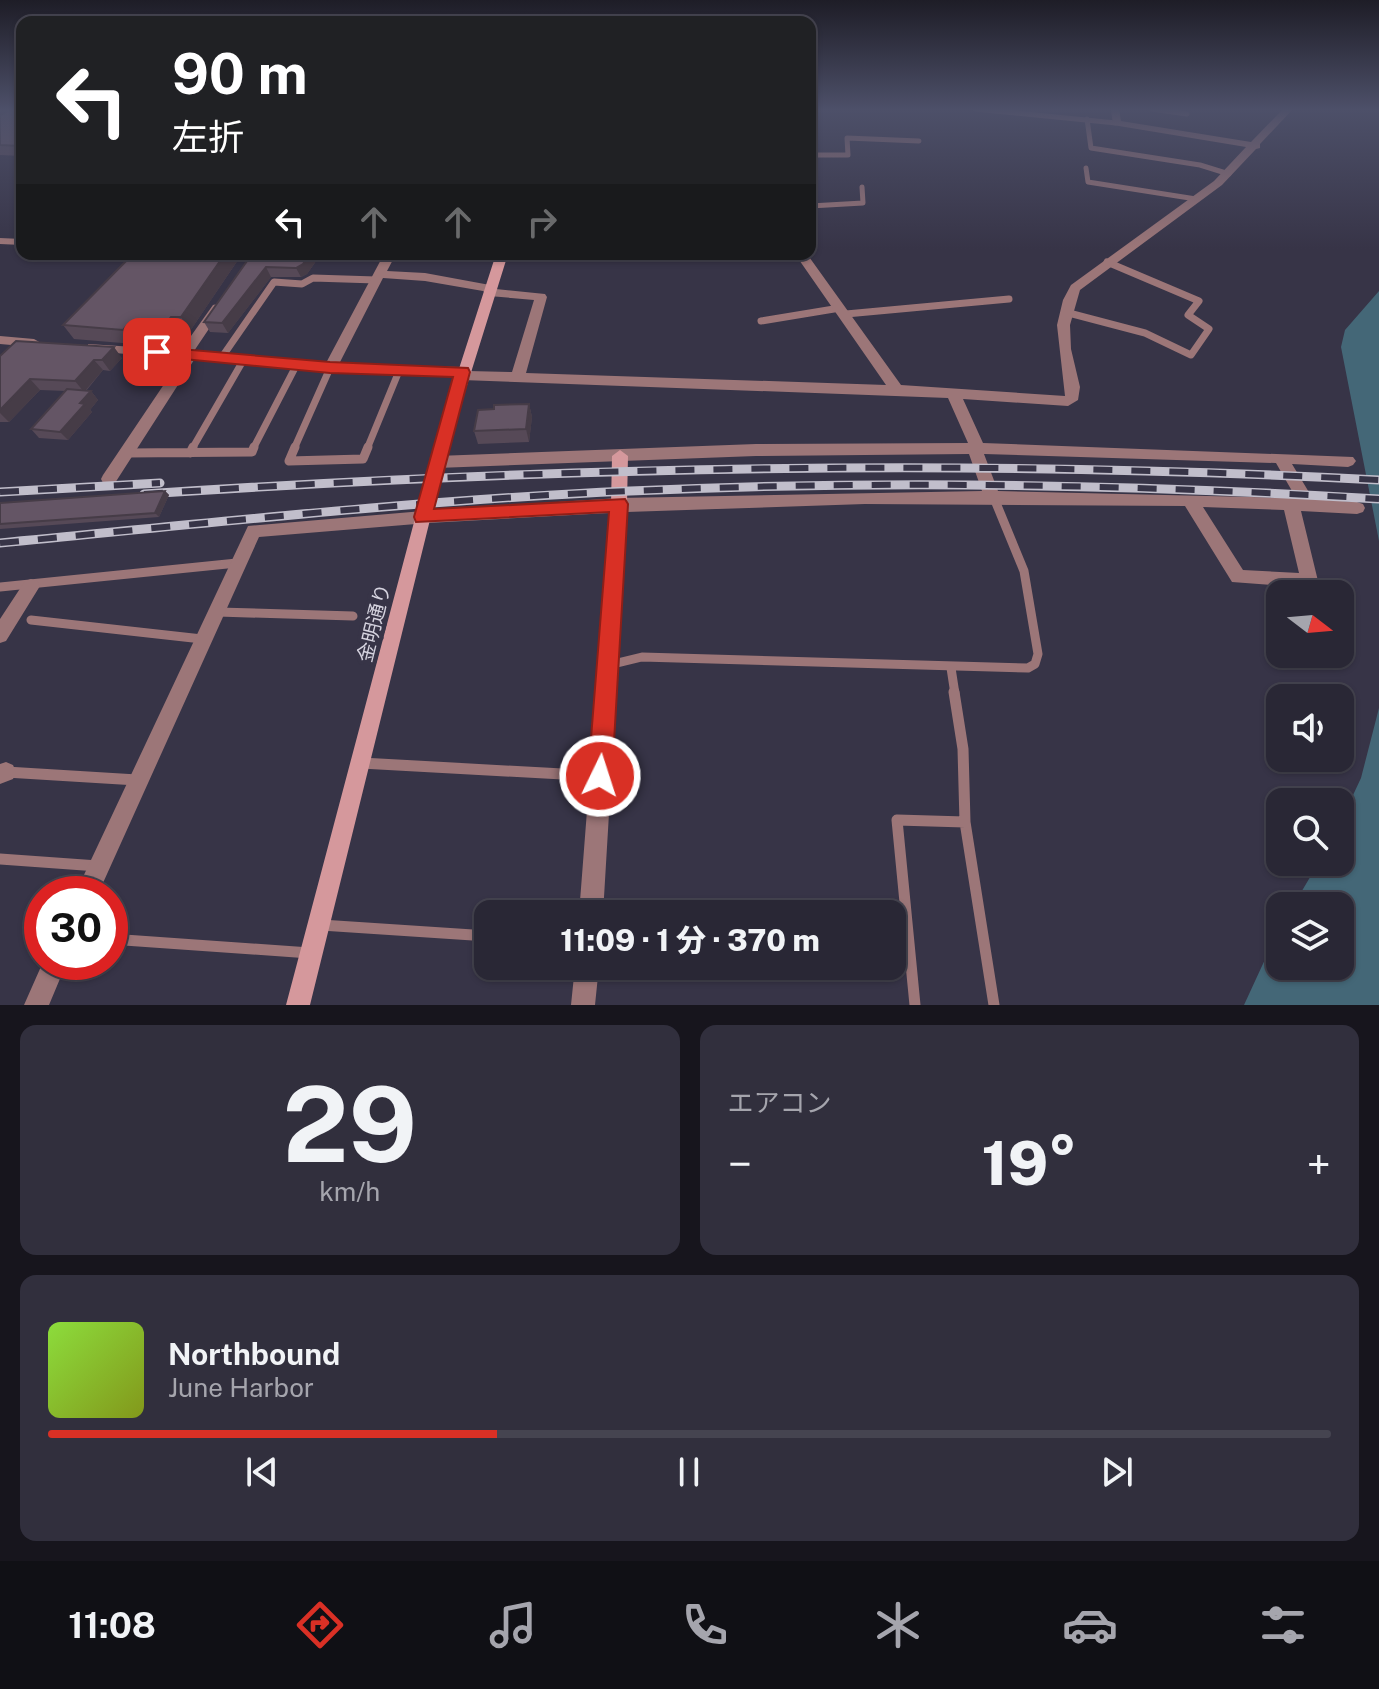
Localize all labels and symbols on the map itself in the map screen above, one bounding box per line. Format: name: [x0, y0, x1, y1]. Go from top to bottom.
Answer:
pin: [123, 318, 191, 386]
north arrow: [1266, 580, 1354, 668]
street label: 金明通り: [353, 581, 395, 665]
position arrow: [558, 734, 642, 818]
speed limit sign: 30: [24, 876, 128, 980]

